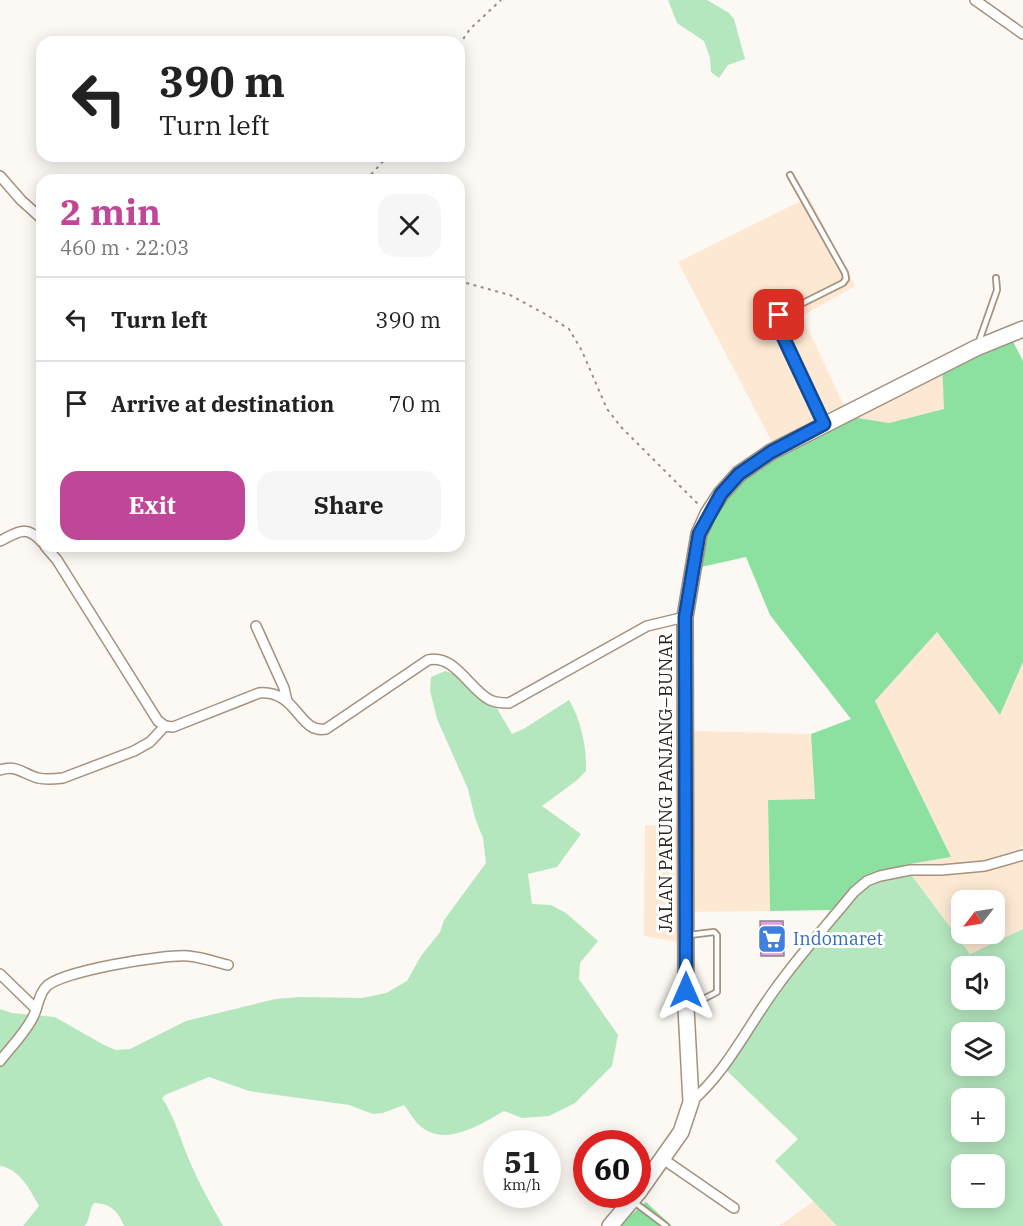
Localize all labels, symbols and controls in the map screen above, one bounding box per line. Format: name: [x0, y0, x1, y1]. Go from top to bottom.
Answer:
text: 390 m: [159, 54, 285, 109]
icon: left: [60, 60, 138, 138]
text: Turn left: [159, 107, 270, 142]
text: 2 min: [60, 188, 161, 235]
button: close: [378, 194, 441, 257]
text: 460 m · 22:03: [60, 234, 189, 261]
pin: [753, 289, 804, 340]
icon: arrive: [762, 298, 795, 331]
icon: left: [60, 303, 93, 336]
text: Turn left: [111, 305, 207, 334]
text: 390 m: [375, 305, 441, 334]
icon: arrive: [60, 387, 93, 420]
text: Arrive at destination: [111, 389, 334, 418]
text: 70 m: [389, 389, 441, 418]
button: Exit: [60, 471, 245, 540]
button: Share: [257, 471, 441, 540]
street label: JALAN PARUNG PANJANG–BUNAR: [654, 634, 677, 932]
north arrow: [951, 890, 1005, 944]
map controls: [951, 890, 1005, 1208]
supermarket icon: Indomaret: [756, 923, 788, 955]
place label: Indomaret: [793, 927, 883, 950]
button: sound: [951, 956, 1005, 1010]
position arrow: [654, 958, 718, 1022]
button: layers: [951, 1022, 1005, 1076]
button: +: [951, 1088, 1005, 1142]
speed limit sign: 60: [573, 1130, 651, 1208]
text: 51: [504, 1142, 540, 1181]
button: −: [951, 1154, 1005, 1208]
text: km/h: [503, 1175, 541, 1194]

